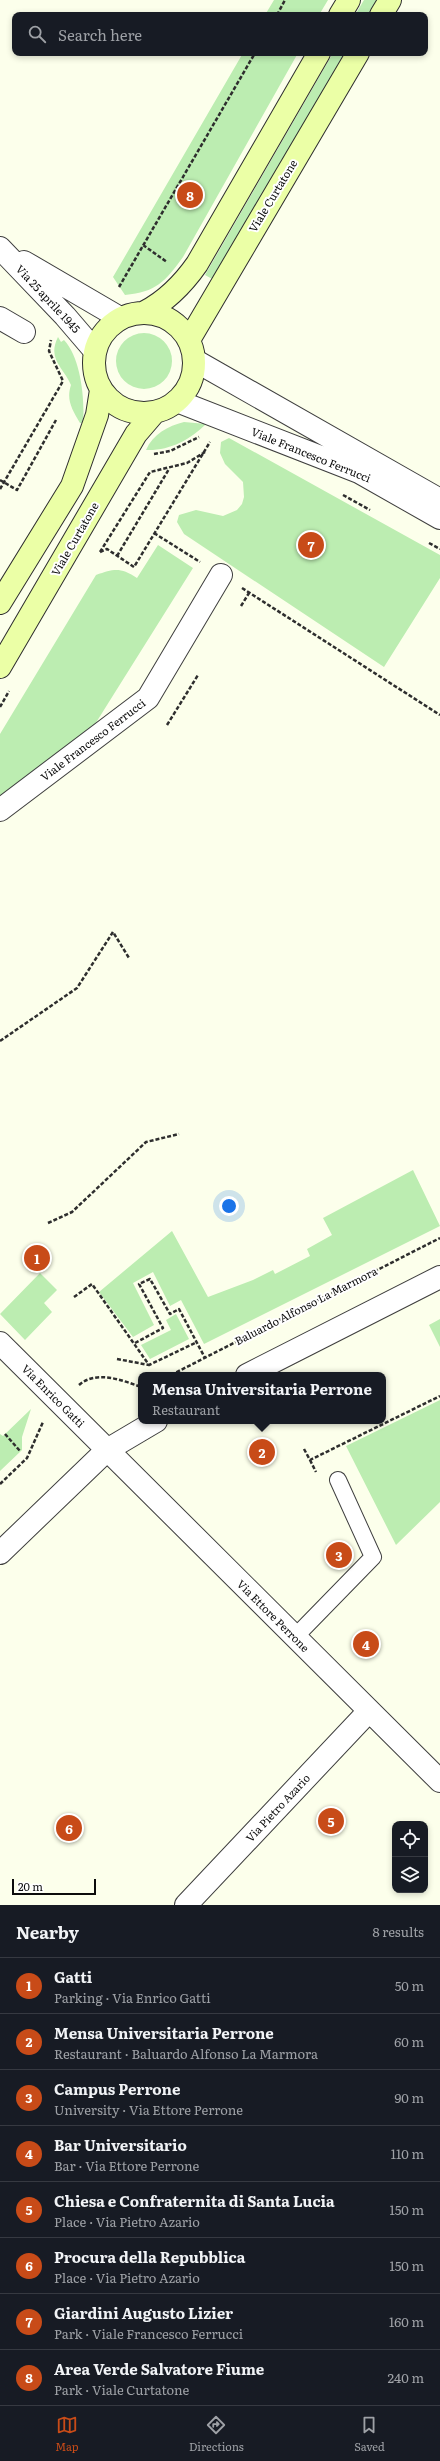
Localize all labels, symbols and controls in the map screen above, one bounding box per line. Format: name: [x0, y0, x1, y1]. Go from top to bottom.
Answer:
search box: [12, 12, 428, 56]
icon: search: [26, 23, 48, 45]
text: Search here: [58, 23, 142, 46]
street label: Viale Curtatone: [244, 156, 300, 235]
pin: 8: [177, 180, 203, 210]
street label: Via 25 aprile 1945: [13, 261, 85, 336]
street label: Viale Francesco Ferrucci: [249, 423, 374, 486]
street label: Viale Curtatone: [47, 499, 102, 578]
pin: 7: [298, 530, 324, 560]
street label: Viale Francesco Ferrucci: [37, 694, 148, 784]
your location: [219, 1196, 239, 1216]
pin: 1: [24, 1243, 50, 1273]
street label: Baluardo Alfonso La Marmora: [232, 1262, 380, 1348]
street label: Via Enrico Gatti: [19, 1360, 89, 1431]
popup: [138, 1372, 386, 1424]
text: Mensa Universitaria Perrone: [152, 1377, 372, 1400]
text: Restaurant: [152, 1400, 220, 1419]
pin: 2: [249, 1437, 275, 1467]
pin: 3: [326, 1540, 352, 1570]
street label: Via Ettore Perrone: [234, 1576, 314, 1655]
pin: 4: [353, 1629, 379, 1659]
street label: Via Pietro Azario: [241, 1770, 313, 1845]
pin: 5: [318, 1806, 344, 1836]
pin: 6: [56, 1813, 82, 1843]
map controls: [392, 1821, 428, 1893]
button: locate: [392, 1821, 428, 1857]
button: layers: [392, 1857, 428, 1893]
scale bar: [12, 1877, 96, 1896]
text: 20 m: [18, 1878, 43, 1894]
text: Nearby: [16, 1919, 79, 1944]
text: 8 results: [373, 1922, 424, 1941]
text: Gatti: [54, 1965, 92, 1988]
text: 1: [26, 1976, 32, 1995]
text: 50 m: [395, 1976, 424, 1995]
text: Parking · Via Enrico Gatti: [54, 1988, 211, 2007]
text: Mensa Universitaria Perrone: [54, 2021, 274, 2044]
text: 2: [26, 2032, 32, 2051]
text: 60 m: [394, 2032, 424, 2051]
text: Restaurant · Baluardo Alfonso La Marmora: [54, 2044, 318, 2063]
text: Campus Perrone: [54, 2077, 180, 2100]
text: 3: [25, 2088, 33, 2107]
text: 90 m: [394, 2088, 424, 2107]
text: University · Via Ettore Perrone: [54, 2100, 243, 2119]
text: Bar Universitario: [54, 2133, 187, 2156]
text: 4: [25, 2144, 33, 2163]
text: 110 m: [391, 2144, 424, 2163]
text: Bar · Via Ettore Perrone: [54, 2156, 199, 2175]
text: Chiesa e Confraternita di Santa Lucia: [54, 2189, 335, 2212]
text: 5: [25, 2200, 33, 2219]
text: 150 m: [389, 2200, 424, 2219]
text: Place · Via Pietro Azario: [54, 2212, 200, 2231]
text: Procura della Repubblica: [54, 2245, 245, 2268]
text: 6: [25, 2256, 33, 2275]
text: 150 m: [389, 2256, 424, 2275]
text: Place · Via Pietro Azario: [54, 2268, 200, 2287]
text: Giardini Augusto Lizier: [54, 2301, 233, 2324]
text: 7: [25, 2312, 33, 2331]
text: 160 m: [389, 2312, 424, 2331]
text: Park · Viale Francesco Ferrucci: [54, 2324, 243, 2343]
text: Area Verde Salvatore Fiume: [54, 2357, 264, 2380]
text: 8: [25, 2368, 33, 2387]
text: 240 m: [388, 2368, 424, 2387]
text: Park · Viale Curtatone: [54, 2380, 189, 2399]
tab: Map: [55, 2414, 79, 2454]
tab: Directions: [189, 2414, 244, 2454]
tab: Saved: [354, 2414, 385, 2454]

